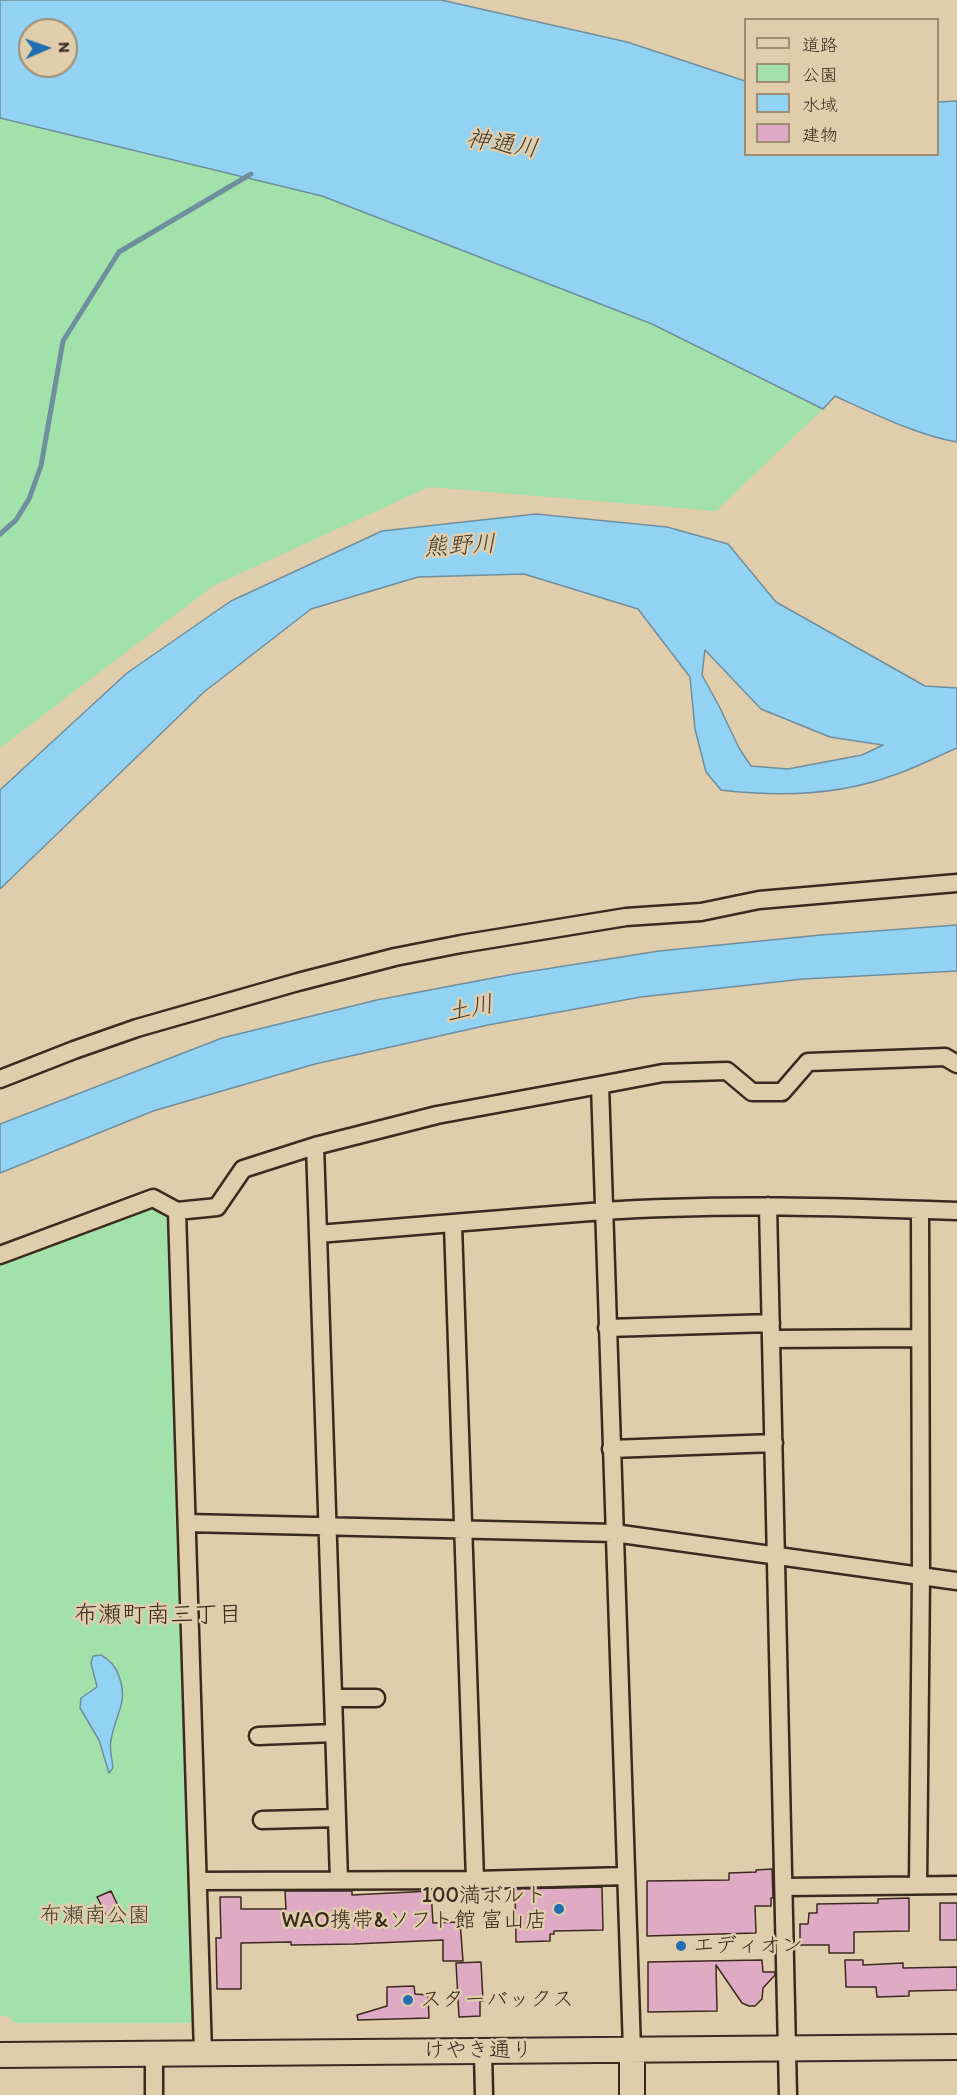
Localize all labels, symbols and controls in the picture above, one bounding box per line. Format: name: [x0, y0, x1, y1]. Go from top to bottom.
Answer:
north arrow: [18, 18, 78, 78]
legend: [744, 18, 939, 156]
text: 道路: [802, 34, 838, 56]
text: N: [55, 42, 74, 53]
text: 公園: [802, 64, 838, 86]
text: 水域: [802, 94, 838, 116]
text: 建物: [802, 124, 838, 146]
water label: 神通川: [464, 125, 540, 165]
water label: 熊野川: [423, 531, 497, 563]
water label: 土川: [444, 991, 496, 1029]
district label: 布瀬町南三丁目: [74, 1602, 242, 1630]
place label: 100満ボルト WAO携帯&ソフト館 富山店: [281, 1883, 547, 1934]
marker: 100満ボルト WAO携帯&ソフト館 富山店: [552, 1902, 566, 1916]
park label: 布瀬南公園: [40, 1903, 150, 1929]
place label: エディオン: [693, 1933, 803, 1959]
marker: エディオン: [674, 1939, 688, 1953]
place label: スターバックス: [420, 1987, 574, 2013]
marker: スターバックス: [401, 1993, 415, 2007]
street label: けやき通り: [423, 2038, 533, 2064]

